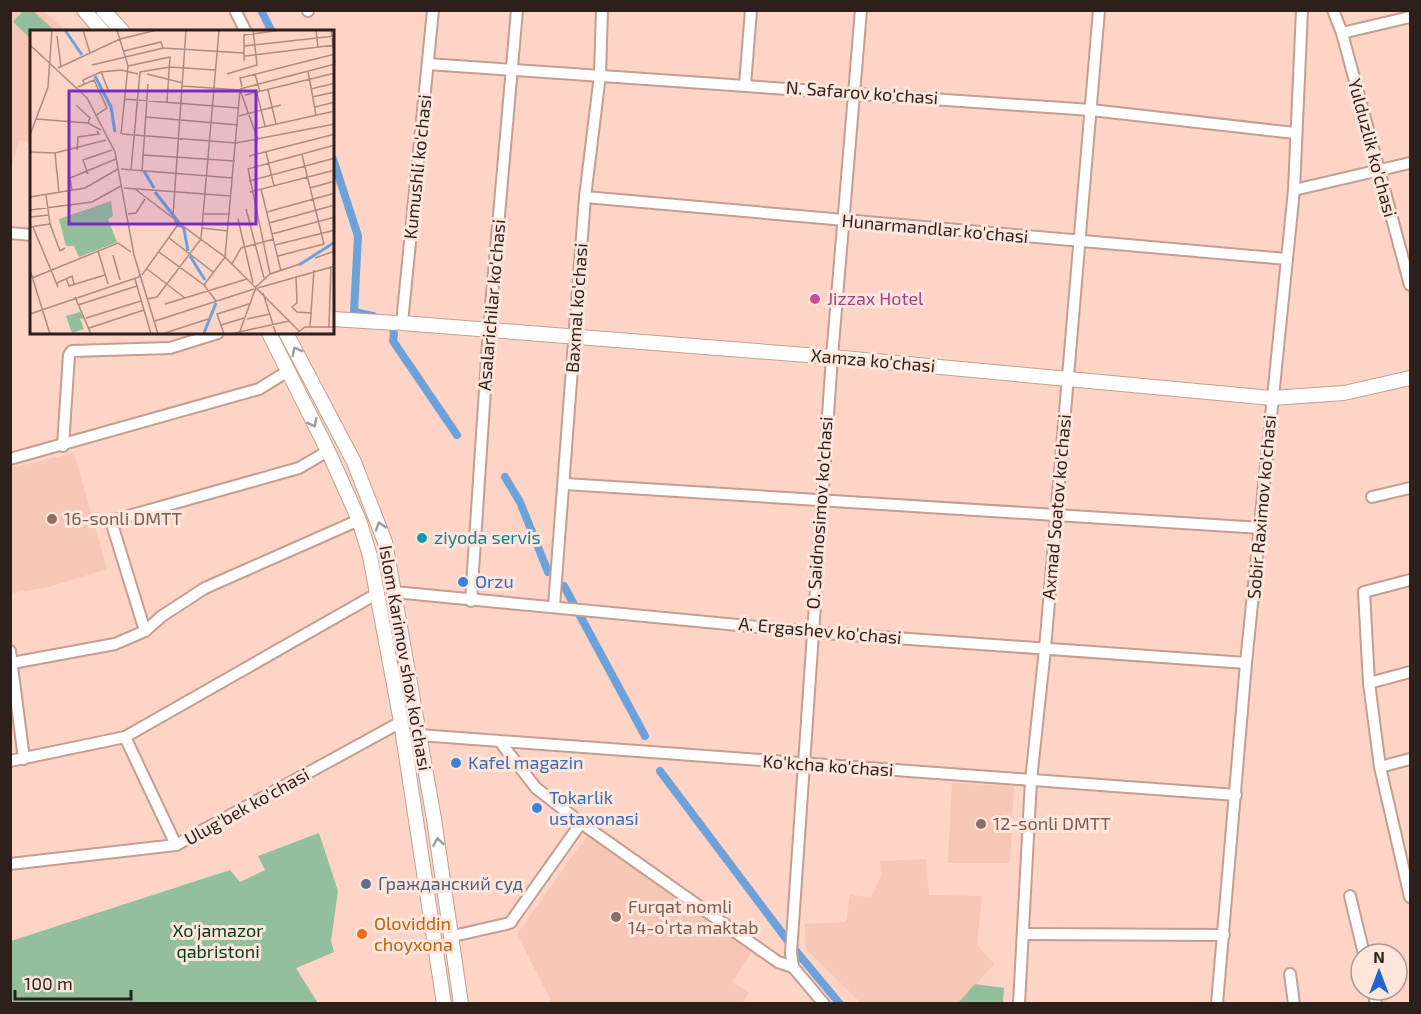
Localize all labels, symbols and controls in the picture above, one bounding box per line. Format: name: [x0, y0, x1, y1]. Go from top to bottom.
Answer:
inset map: [30, 30, 334, 334]
street label: N. Safarov ko'chasi: [785, 76, 939, 108]
street label: Yulduzlik ko'chasi: [1344, 76, 1402, 219]
street label: Kumushli ko'chasi: [398, 94, 436, 240]
street label: Hunarmandlar ko'chasi: [841, 209, 1029, 247]
street label: Asalarichilar ko'chasi: [473, 218, 509, 392]
street label: Baxmal ko'chasi: [560, 242, 592, 374]
place label: Jizzax Hotel: [827, 287, 924, 309]
marker: Jizzax Hotel: [808, 292, 822, 306]
street label: Xamza ko'chasi: [810, 344, 936, 376]
one-way arrow: [292, 346, 303, 357]
street label: Axmad Soatov ko'chasi: [1037, 413, 1075, 601]
street label: Sobir Raximov ko'chasi: [1242, 414, 1280, 600]
street label: O. Saidnosimov ko'chasi: [801, 416, 837, 610]
one-way arrow: [306, 417, 318, 428]
place label: 16-sonli DMTT: [64, 507, 182, 529]
marker: 16-sonli DMTT: [45, 512, 59, 526]
one-way arrow: [375, 521, 387, 532]
place label: ziyoda servis: [434, 526, 541, 548]
marker: ziyoda servis: [415, 531, 429, 545]
street label: Islom Karimov shox ko'chasi: [375, 543, 437, 772]
place label: Orzu: [475, 570, 514, 592]
marker: Orzu: [456, 575, 470, 589]
street label: A. Ergashev ko'chasi: [738, 612, 903, 648]
street label: Ko'kcha ko'chasi: [762, 749, 894, 781]
place label: Kafel magazin: [468, 751, 583, 773]
marker: Kafel magazin: [449, 756, 463, 770]
street label: Ulug'bek ko'chasi: [180, 763, 313, 850]
place label: Tokarlik ustaxonasi: [549, 786, 639, 829]
marker: Tokarlik ustaxonasi: [530, 801, 544, 815]
place label: 12-sonli DMTT: [993, 812, 1111, 834]
marker: 12-sonli DMTT: [974, 817, 988, 831]
one-way arrow: [432, 837, 444, 846]
place label: Гражданский суд: [378, 872, 523, 894]
marker: Гражданский суд: [359, 877, 373, 891]
place label: Furqat nomli 14-oʻrta maktab: [628, 895, 758, 938]
marker: Furqat nomli 14-oʻrta maktab: [609, 910, 623, 924]
place label: Oloviddin choyxona: [374, 912, 453, 955]
park label: Xo'jamazor qabristoni: [172, 919, 264, 962]
marker: Oloviddin choyxona: [355, 927, 369, 941]
north arrow: [1349, 942, 1409, 1002]
text: N: [1373, 947, 1385, 966]
scale bar: [15, 963, 130, 1001]
text: 100 m: [24, 972, 73, 994]

